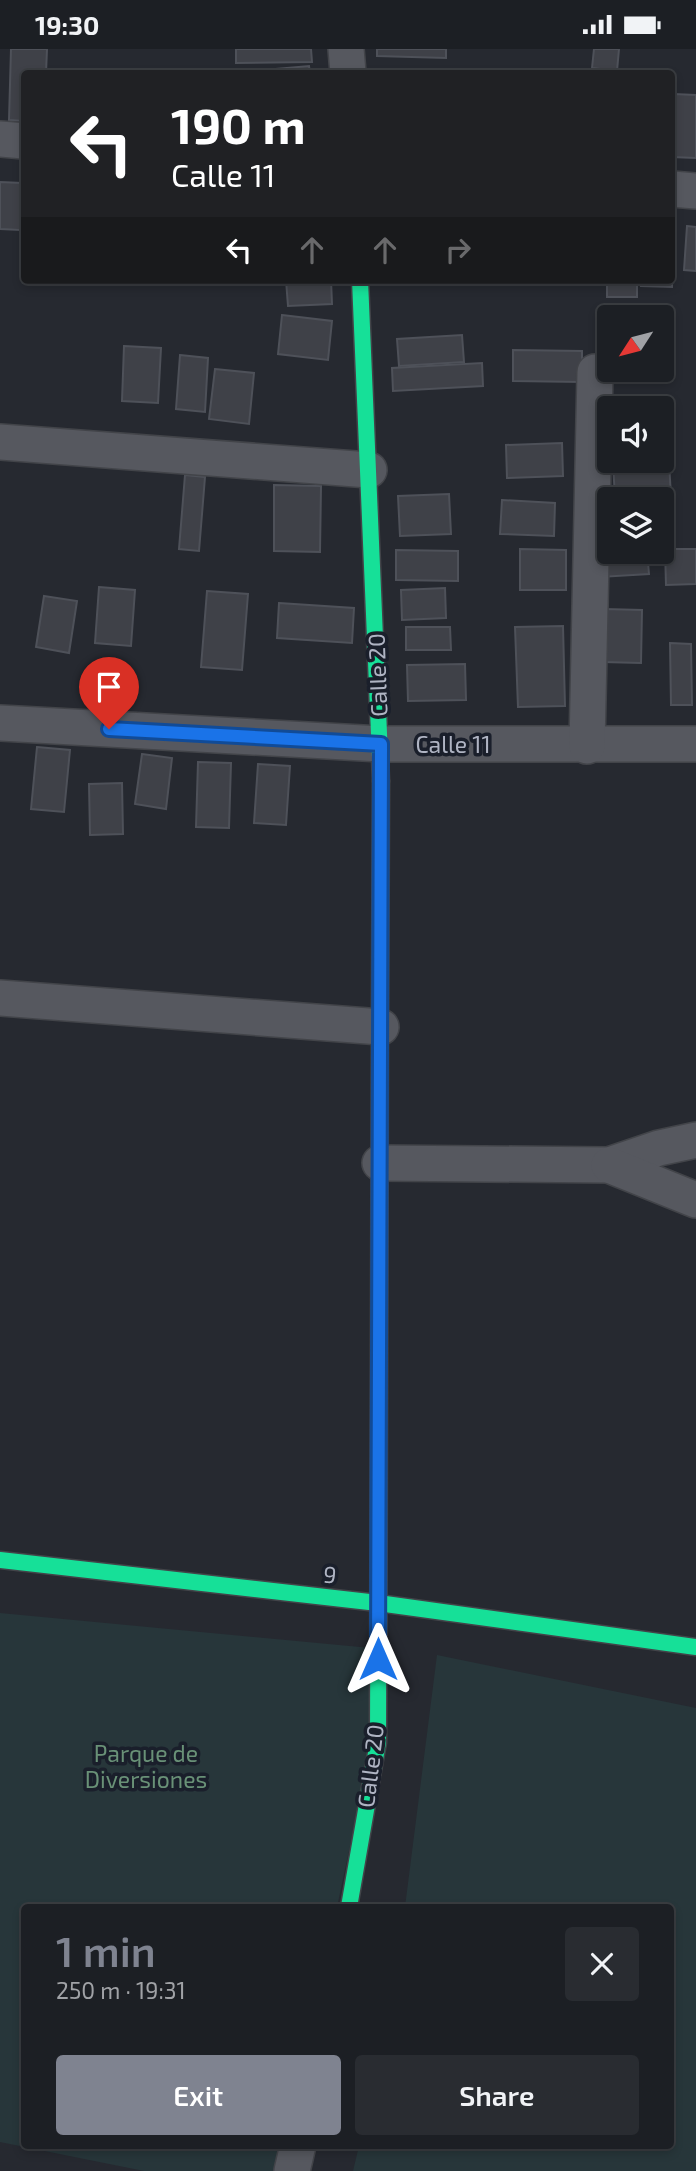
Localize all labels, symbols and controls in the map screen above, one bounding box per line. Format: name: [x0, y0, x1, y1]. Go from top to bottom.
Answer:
text: 19:30: [35, 9, 99, 40]
text: 190 m: [171, 95, 306, 154]
icon: left: [56, 98, 147, 189]
text: Calle 11: [171, 155, 276, 193]
icon: left: [220, 231, 258, 269]
icon: ahead: [293, 231, 331, 269]
icon: ahead: [366, 231, 404, 269]
icon: right: [439, 231, 477, 269]
north arrow: [597, 305, 674, 381]
map controls: [597, 305, 674, 564]
button: sound: [597, 396, 674, 473]
button: layers: [597, 487, 674, 564]
street label: Calle 20: [362, 633, 392, 717]
pin: [79, 657, 139, 729]
icon: arrive: [90, 668, 128, 706]
street label: Calle 11: [415, 730, 491, 758]
street label: 9: [322, 1559, 338, 1589]
position arrow: [341, 1622, 415, 1696]
street label: Calle 20: [351, 1723, 389, 1809]
park label: Parque de Diversiones: [85, 1739, 207, 1793]
text: 1 min: [56, 1925, 156, 1975]
button: close: [565, 1927, 639, 2001]
text: 250 m · 19:31: [56, 1976, 186, 2004]
button: Exit: [56, 2055, 341, 2135]
button: Share: [355, 2055, 639, 2135]

